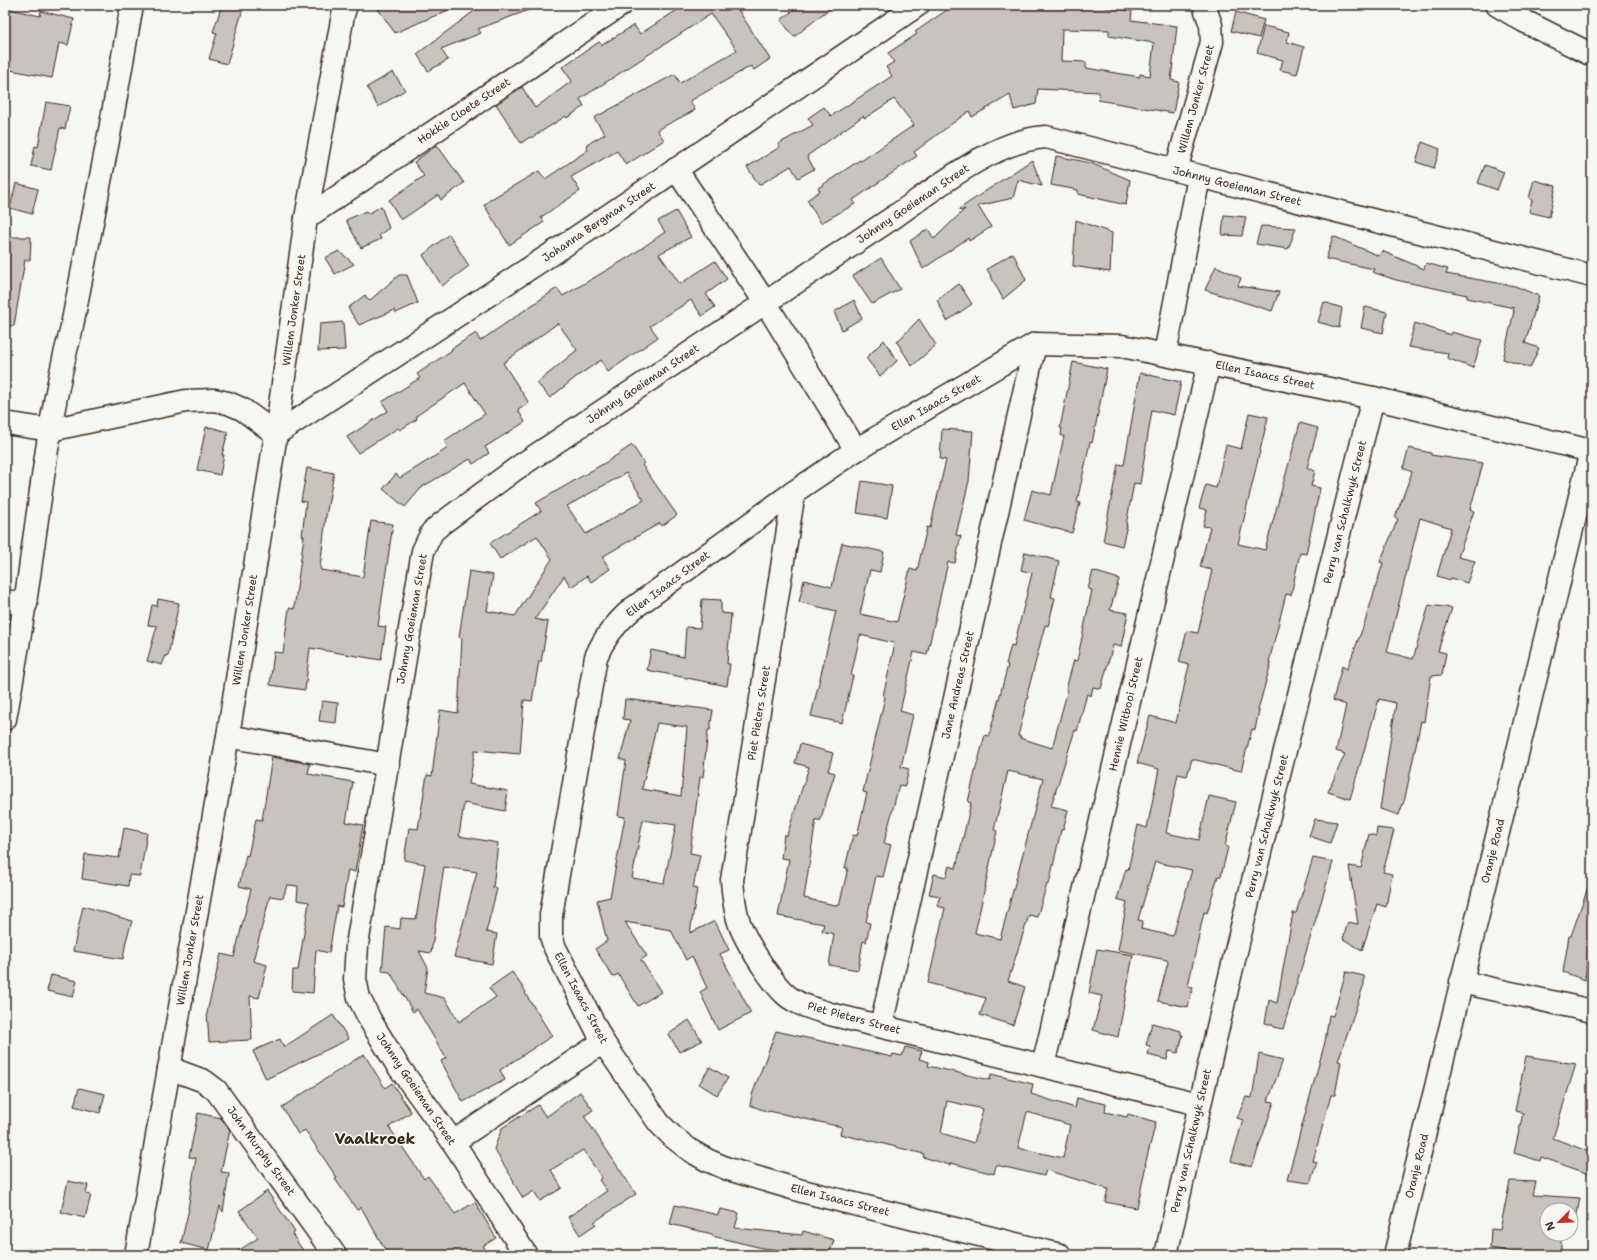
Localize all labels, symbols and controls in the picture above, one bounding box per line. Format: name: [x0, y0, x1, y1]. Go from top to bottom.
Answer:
street label: Willem Jonker Street: [1174, 43, 1218, 155]
street label: Hokkie Cloete Street: [415, 74, 514, 148]
street label: Johnny Goeieman Street: [854, 161, 972, 247]
street label: Johnny Goeieman Street: [1171, 163, 1303, 209]
street label: Johanna Bergman Street: [539, 178, 659, 266]
street label: Willem Jonker Street: [279, 253, 309, 367]
street label: Johnny Goeieman Street: [584, 341, 702, 427]
street label: Ellen Isaacs Street: [1214, 357, 1316, 393]
street label: Ellen Isaacs Street: [888, 371, 984, 435]
street label: Perry van Schalkwyk Street: [1320, 438, 1370, 585]
street label: Ellen Isaacs Street: [623, 547, 713, 621]
street label: Johnny Goeieman Street: [393, 552, 431, 686]
street label: Willem Jonker Street: [229, 573, 261, 687]
street label: Jane Andreas Street: [938, 629, 978, 741]
street label: Hennie Witbooi Street: [1105, 655, 1147, 773]
street label: Piet Pieters Street: [744, 664, 774, 762]
street label: Perry van Schalkwyk Street: [1242, 752, 1292, 899]
street label: Oranje Road: [1478, 817, 1508, 885]
street label: Willem Jonker Street: [173, 893, 207, 1007]
street label: Ellen Isaacs Street: [551, 950, 612, 1046]
street label: Piet Pieters Street: [806, 998, 903, 1038]
street label: Johnny Goeieman Street: [373, 1030, 459, 1148]
street label: Perry van Schalkwyk Street: [1167, 1067, 1215, 1215]
street label: John Murphy Street: [223, 1103, 299, 1199]
district label: Vaalkroek: [335, 1129, 416, 1149]
street label: Oranje Road: [1402, 1132, 1432, 1200]
street label: Ellen Isaacs Street: [789, 1180, 891, 1220]
north arrow: [1539, 1202, 1579, 1242]
text: N: [1542, 1219, 1559, 1233]

